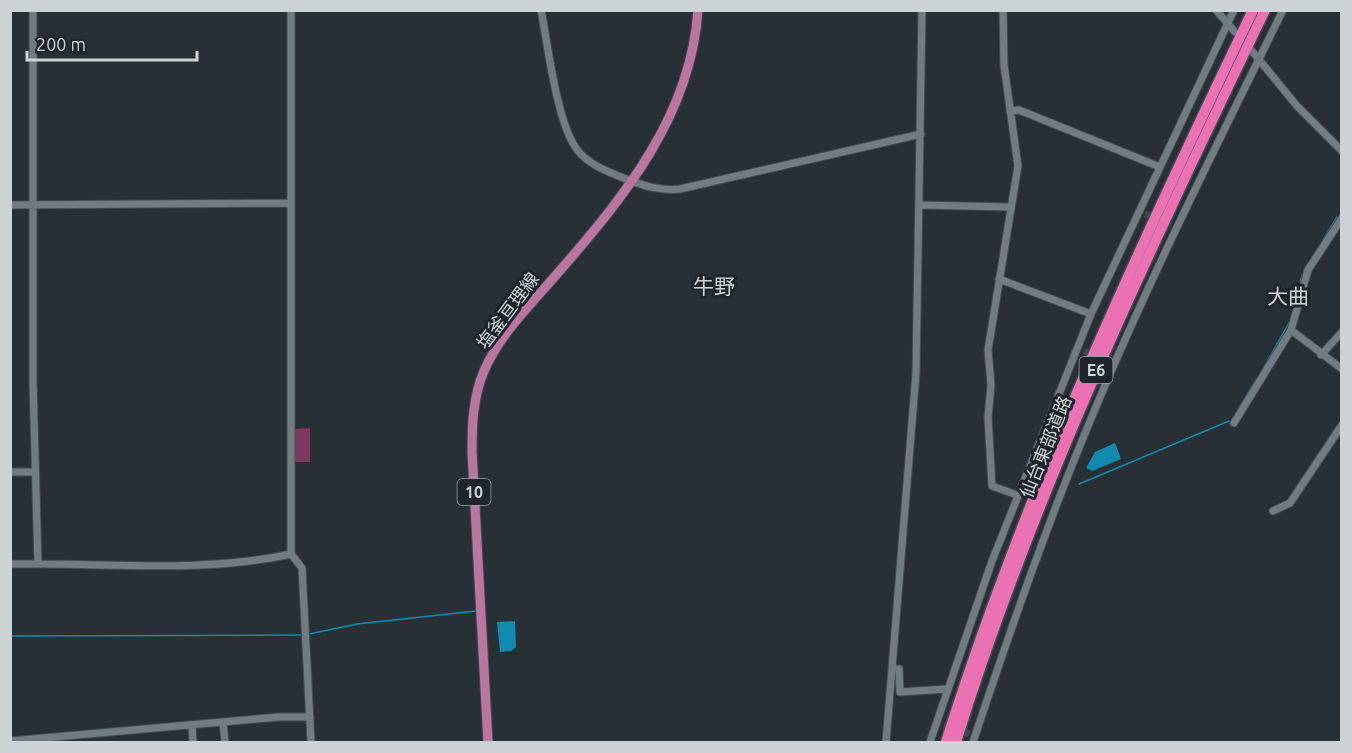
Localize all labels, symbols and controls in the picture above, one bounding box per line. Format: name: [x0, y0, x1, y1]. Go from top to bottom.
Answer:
scale bar: [27, 24, 196, 62]
text: 200 m: [36, 34, 86, 54]
street label: 塩釜亘理線: [472, 268, 542, 352]
district label: 牛野: [693, 274, 735, 298]
district label: 大曲: [1267, 284, 1309, 308]
road number: E6: [1080, 357, 1112, 383]
street label: 仙台東部道路: [1016, 393, 1075, 500]
road number: 10: [458, 479, 490, 505]

